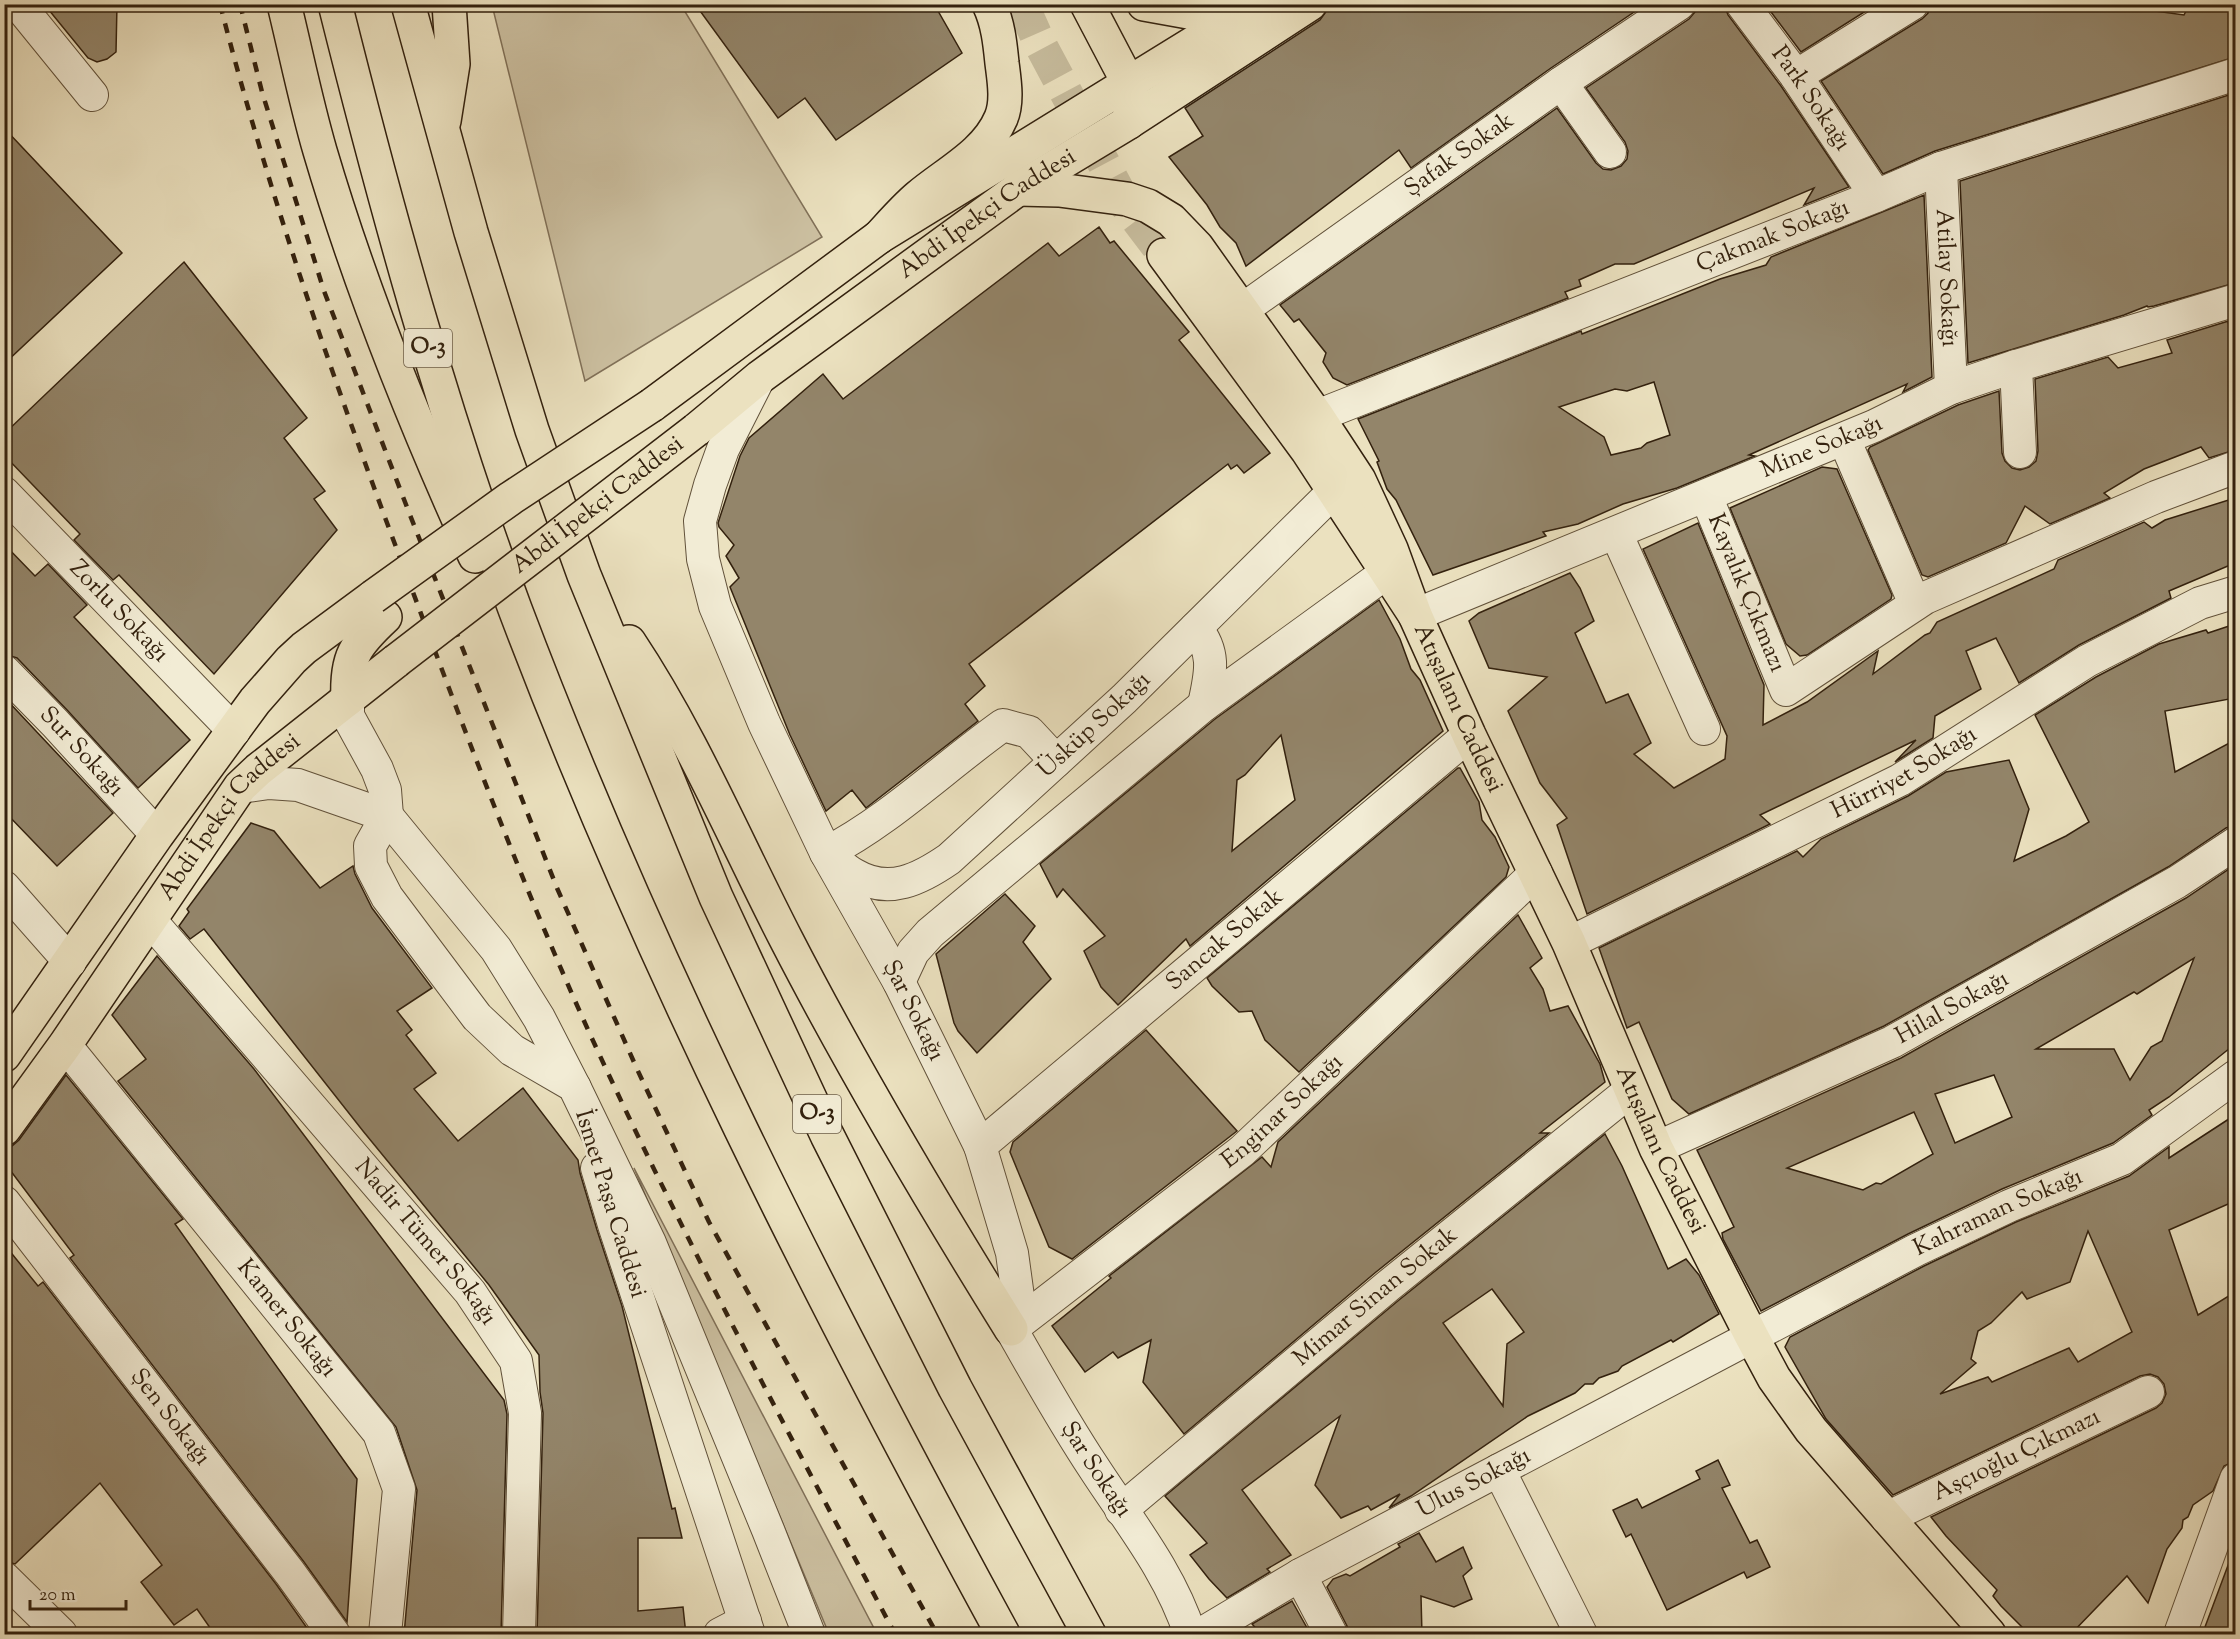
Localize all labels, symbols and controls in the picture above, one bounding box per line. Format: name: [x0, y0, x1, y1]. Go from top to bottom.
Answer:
street label: Park Sokağı: [1762, 39, 1859, 158]
street label: Şafak Sokak: [1398, 104, 1521, 206]
street label: Abdi İpekçi Caddesi: [892, 141, 1083, 288]
street label: Çakmak Sokağı: [1691, 191, 1855, 282]
street label: Atilay Sokağı: [1926, 208, 1966, 348]
road number: O-3: [404, 329, 452, 367]
street label: Mine Sokağı: [1756, 407, 1889, 488]
street label: Abdi İpekçi Caddesi: [505, 428, 692, 583]
street label: Kayalık Çıkmazı: [1698, 509, 1794, 678]
street label: Zorlu Sokağı: [61, 553, 176, 671]
street label: Atışalanı Caddesi: [1404, 618, 1511, 799]
street label: Üsküp Sokağı: [1030, 664, 1159, 787]
street label: Sur Sokağı: [31, 699, 132, 805]
street label: Hürriyet Sokağı: [1826, 718, 1984, 828]
street label: Abdi İpekçi Caddesi: [151, 725, 308, 908]
street label: Sancak Sokak: [1159, 881, 1291, 999]
street label: Şar Sokağı: [873, 954, 953, 1067]
street label: Hilal Sokağı: [1890, 963, 2015, 1054]
street label: Enginar Sokağı: [1215, 1046, 1351, 1178]
street label: Atışalanı Caddesi: [1606, 1061, 1714, 1241]
road number: O-3: [793, 1095, 841, 1133]
street label: İsmet Paşa Caddesi: [565, 1106, 655, 1302]
street label: Nadir Tümer Sokağı: [346, 1152, 505, 1332]
street label: Kahraman Sokağı: [1908, 1160, 2088, 1266]
street label: Mimar Sinan Sokak: [1286, 1219, 1465, 1375]
street label: Kamer Sokağı: [228, 1252, 345, 1385]
street label: Şen Sokağı: [122, 1362, 219, 1473]
street label: Aşçıoğlu Çıkmazı: [1927, 1400, 2106, 1510]
street label: Şar Sokağı: [1052, 1415, 1140, 1525]
street label: Ulus Sokağı: [1411, 1439, 1537, 1527]
scale bar: [30, 1573, 126, 1611]
text: 20 m: [39, 1583, 76, 1609]

